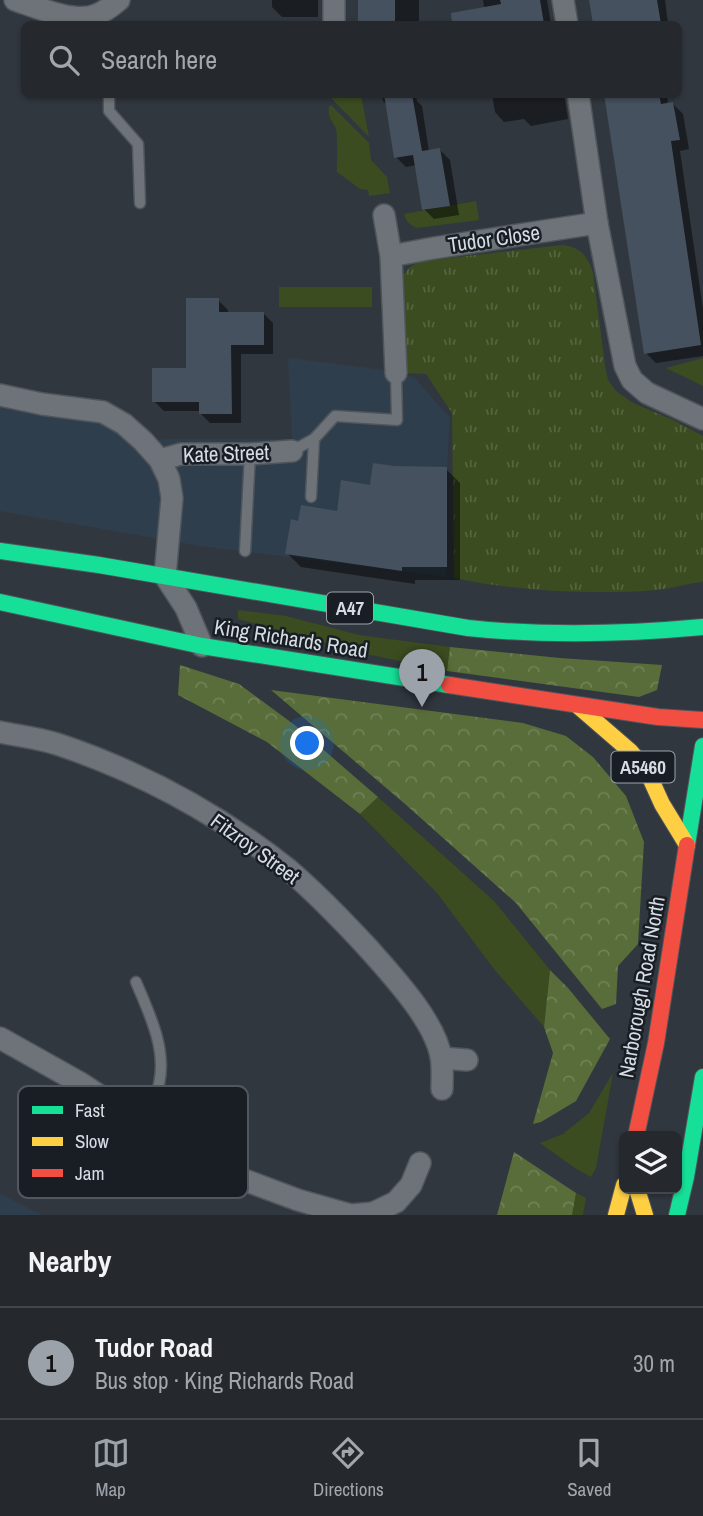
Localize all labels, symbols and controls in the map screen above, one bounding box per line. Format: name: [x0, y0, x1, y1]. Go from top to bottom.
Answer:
search box: [21, 21, 682, 98]
icon: search: [45, 41, 83, 79]
text: Search here: [101, 42, 217, 77]
street label: Tudor Close: [446, 218, 542, 259]
street label: Kate Street: [182, 437, 270, 469]
road number: A47: [327, 593, 373, 624]
street label: King Richards Road: [212, 612, 370, 665]
pin: 1: [399, 649, 445, 707]
your location: [290, 726, 324, 760]
road number: A5460: [612, 752, 674, 782]
street label: Fitzroy Street: [205, 806, 306, 891]
street label: Narborough Road North: [611, 894, 672, 1080]
legend: [18, 1086, 248, 1198]
text: Fast: [75, 1097, 105, 1123]
text: Slow: [75, 1128, 110, 1154]
map controls: [619, 1131, 682, 1194]
button: layers: [619, 1131, 682, 1194]
text: Jam: [75, 1160, 104, 1186]
text: Nearby: [28, 1241, 111, 1281]
text: Tudor Road: [95, 1330, 213, 1365]
text: 1: [46, 1348, 56, 1379]
text: 30 m: [633, 1348, 675, 1379]
text: Bus stop · King Richards Road: [95, 1365, 354, 1396]
tab: Map: [92, 1434, 130, 1502]
tab: Directions: [313, 1434, 384, 1502]
tab: Saved: [567, 1434, 611, 1502]

